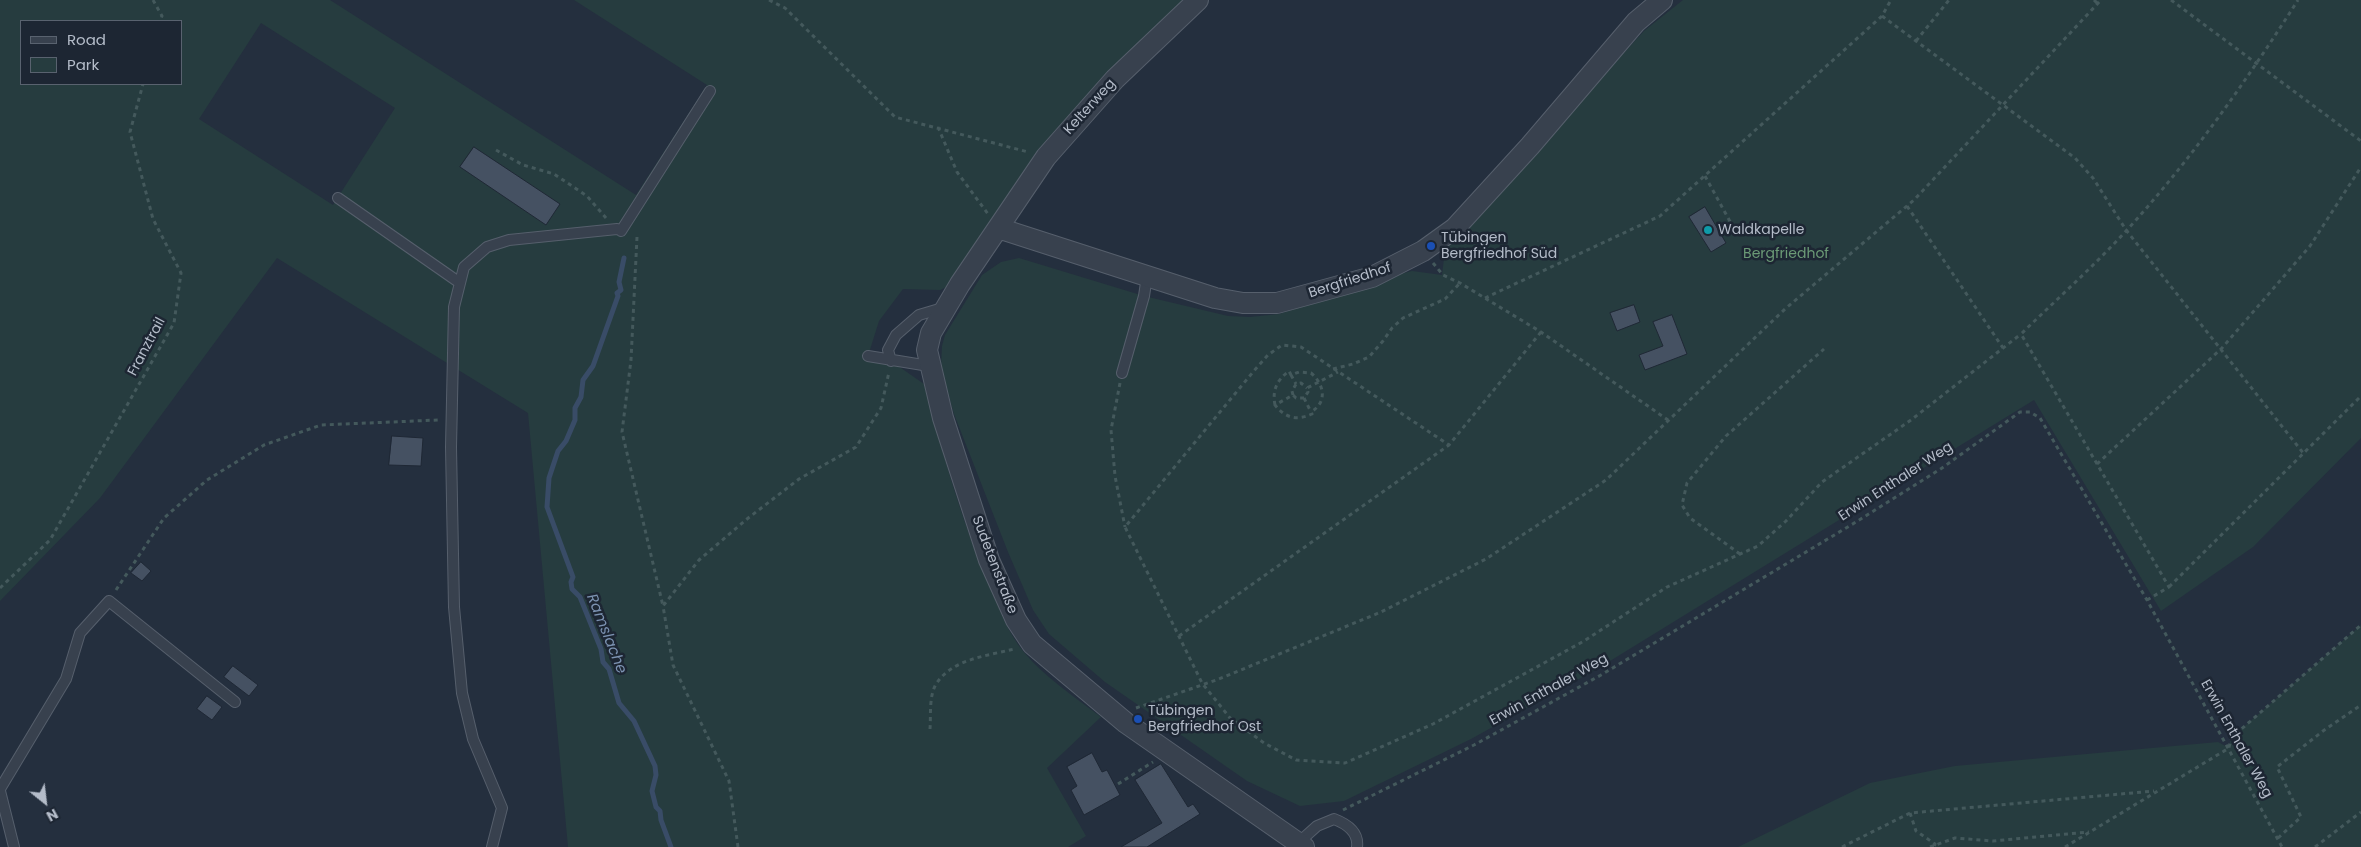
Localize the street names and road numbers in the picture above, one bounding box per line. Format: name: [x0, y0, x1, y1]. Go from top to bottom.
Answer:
street label: Kelterweg: [1061, 76, 1119, 138]
street label: Bergfriedhof: [1307, 260, 1393, 302]
street label: Franztrail: [125, 315, 169, 379]
street label: Erwin Enthaler Weg: [1836, 439, 1956, 525]
street label: Sudetenstraße: [968, 514, 1020, 616]
street label: Erwin Enthaler Weg: [1487, 651, 1611, 729]
street label: Erwin Enthaler Weg: [2197, 677, 2275, 801]

